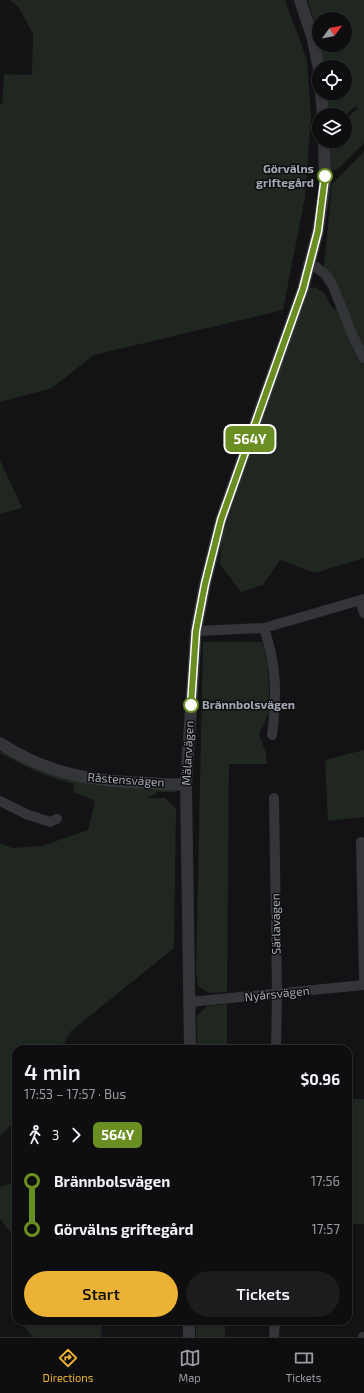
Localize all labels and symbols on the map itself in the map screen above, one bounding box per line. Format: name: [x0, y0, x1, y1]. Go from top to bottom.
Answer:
north arrow: [312, 12, 352, 52]
place label: Görvälns griftegård: [256, 161, 314, 189]
marker: Görvälns griftegård: [317, 168, 333, 184]
line badge: 564Y: [222, 426, 278, 452]
marker: Brännbolsvägen: [183, 697, 199, 713]
place label: Brännbolsvägen: [202, 697, 295, 711]
street label: Mälarvägen: [178, 720, 196, 786]
street label: Råstensvägen: [87, 769, 165, 789]
street label: Särlavägen: [267, 893, 283, 955]
street label: Nyårsvägen: [244, 983, 310, 1003]

